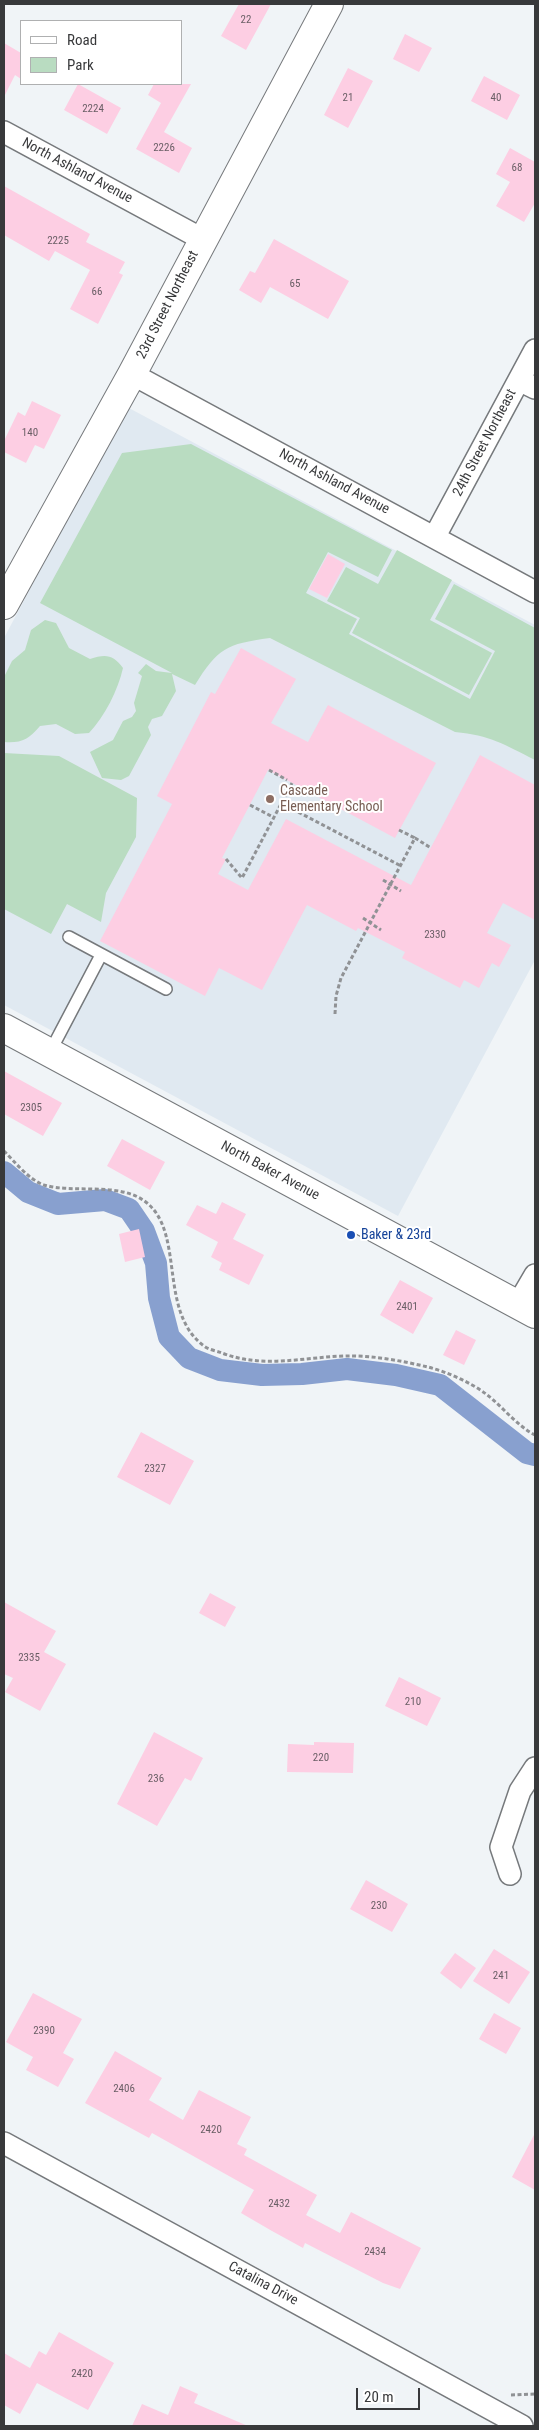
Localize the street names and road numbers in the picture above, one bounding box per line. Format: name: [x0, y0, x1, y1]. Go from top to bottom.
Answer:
street label: North Ashland Avenue: [19, 135, 135, 207]
street label: 23rd Street Northeast: [133, 248, 203, 362]
street label: 24th Street Northeast: [450, 387, 520, 499]
street label: North Ashland Avenue: [276, 446, 392, 518]
street label: North Baker Avenue: [218, 1138, 322, 1204]
street label: Catalina Drive: [225, 2259, 301, 2309]

